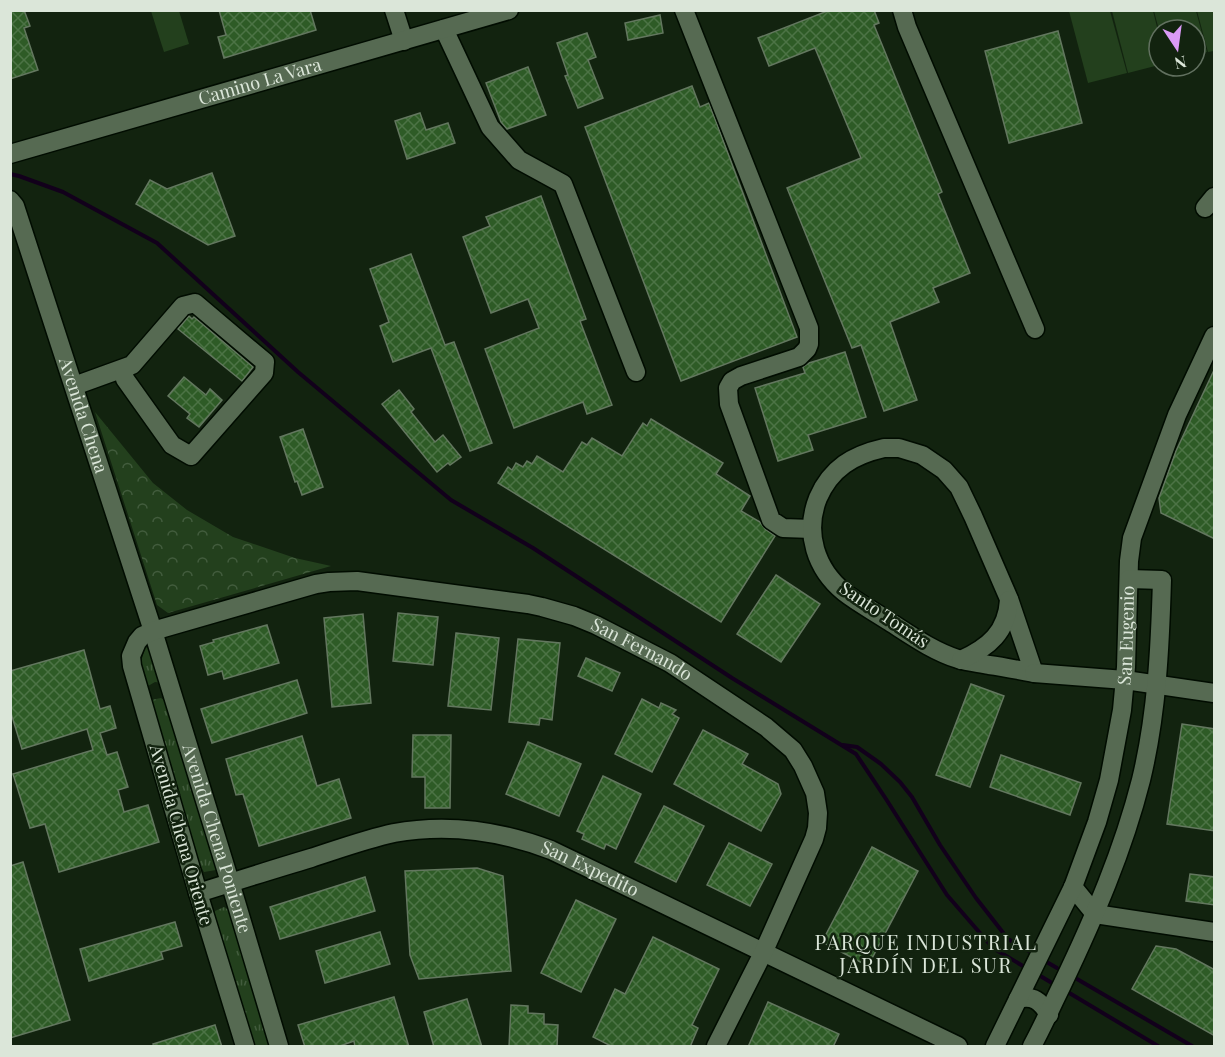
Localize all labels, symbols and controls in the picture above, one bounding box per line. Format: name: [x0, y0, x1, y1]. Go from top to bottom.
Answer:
north arrow: [1147, 18, 1207, 78]
street label: Camino La Vara: [195, 52, 324, 110]
text: N: [1172, 52, 1188, 75]
street label: Avenida Chena: [54, 353, 114, 476]
street label: Santo Tomás: [835, 575, 934, 653]
street label: San Eugenio: [1111, 585, 1139, 686]
street label: San Fernando: [587, 612, 698, 686]
street label: Avenida Chena Poniente: [177, 740, 258, 936]
street label: Avenida Chena Oriente: [144, 741, 219, 928]
street label: San Expedito: [538, 834, 643, 902]
district label: PARQUE INDUSTRIAL JARDÍN DEL SUR: [815, 928, 1037, 978]

